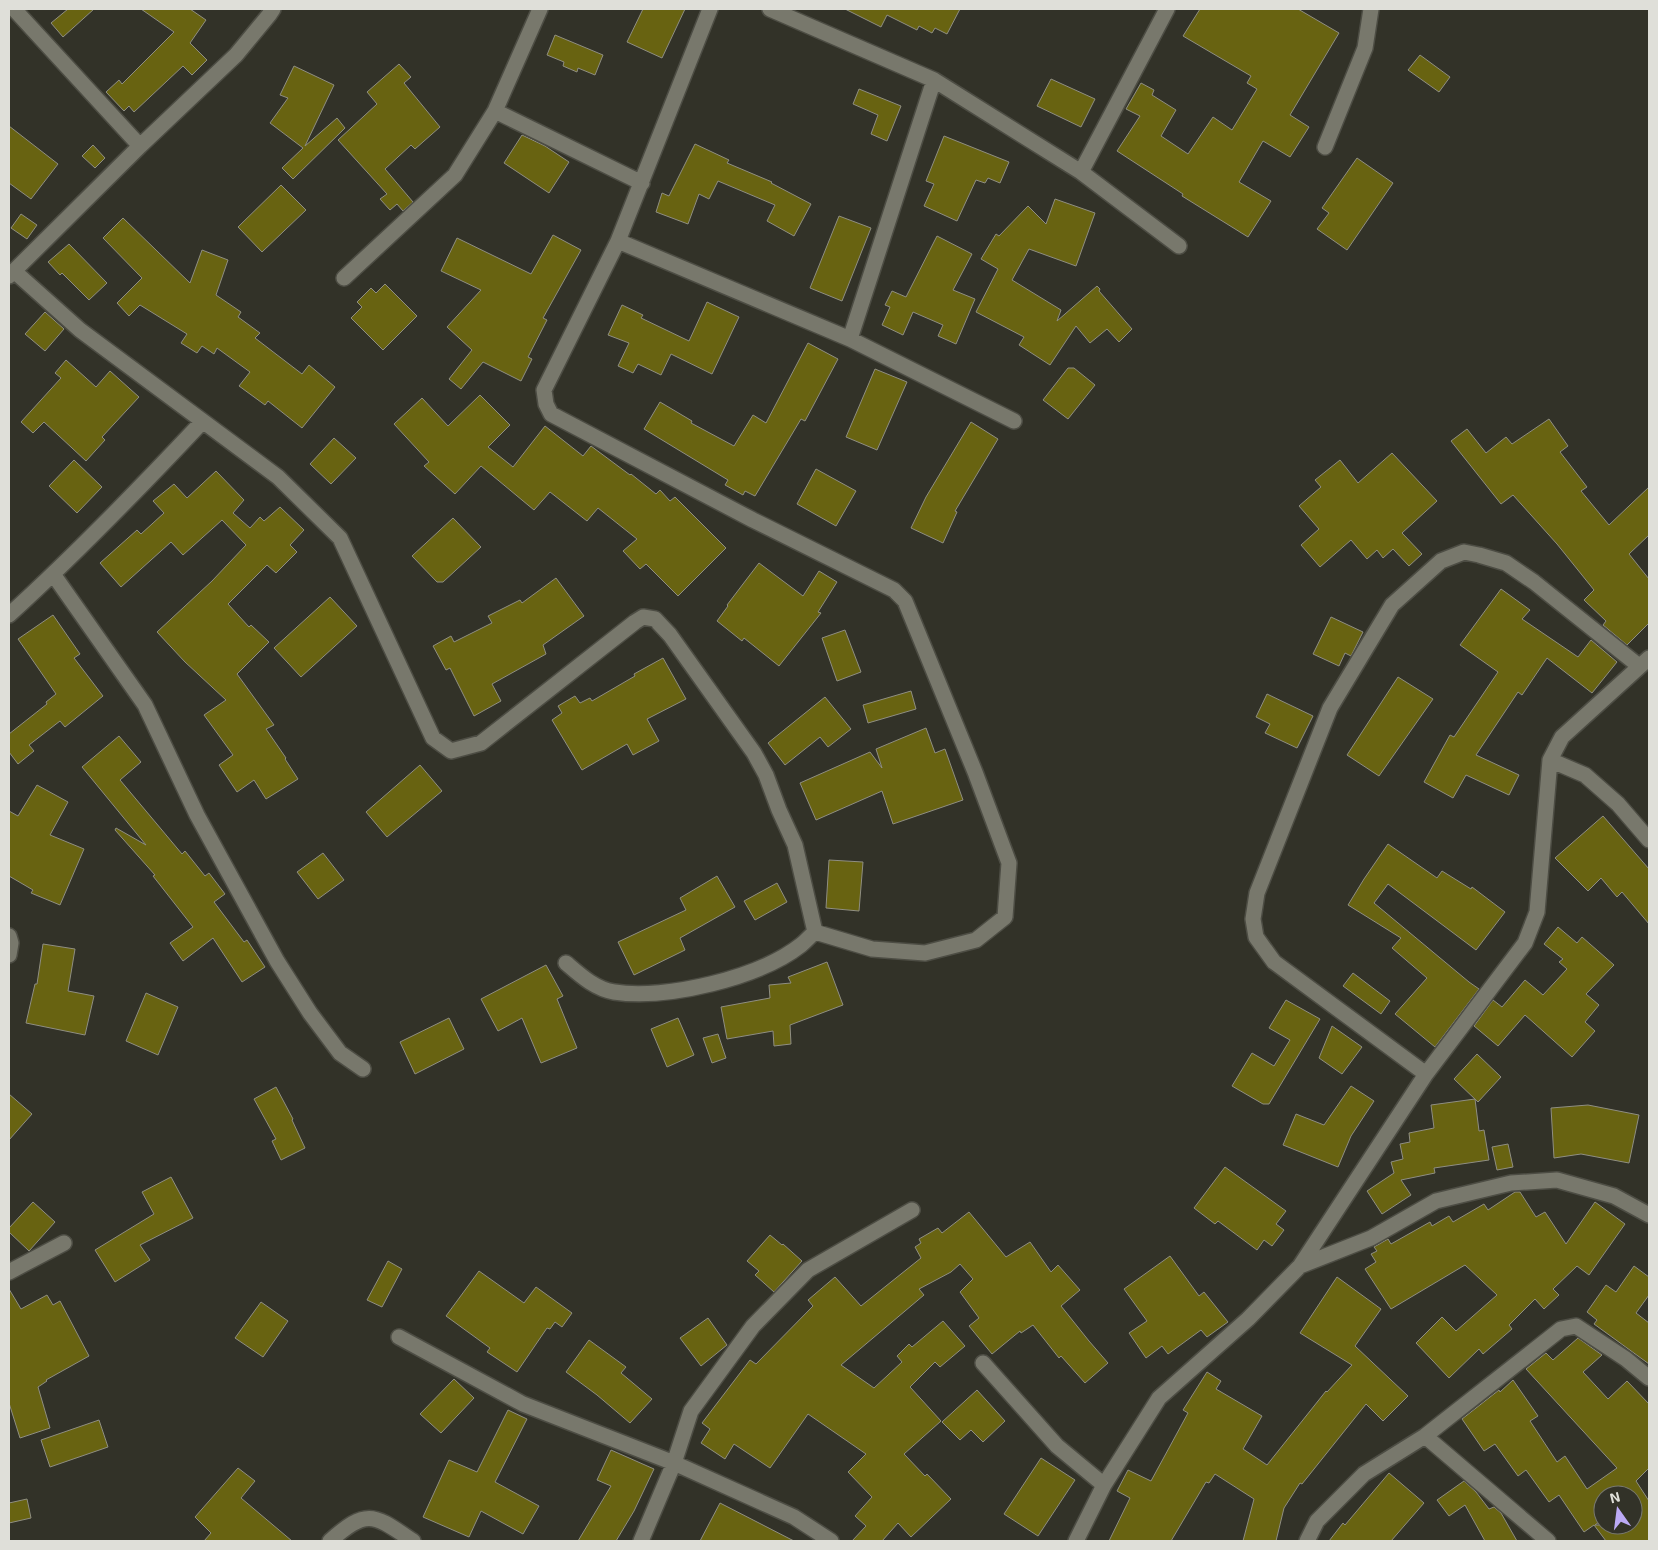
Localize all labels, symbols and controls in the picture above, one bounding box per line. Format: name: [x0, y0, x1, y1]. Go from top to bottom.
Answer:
north arrow: [1593, 1485, 1643, 1535]
text: N: [1608, 1487, 1622, 1506]

